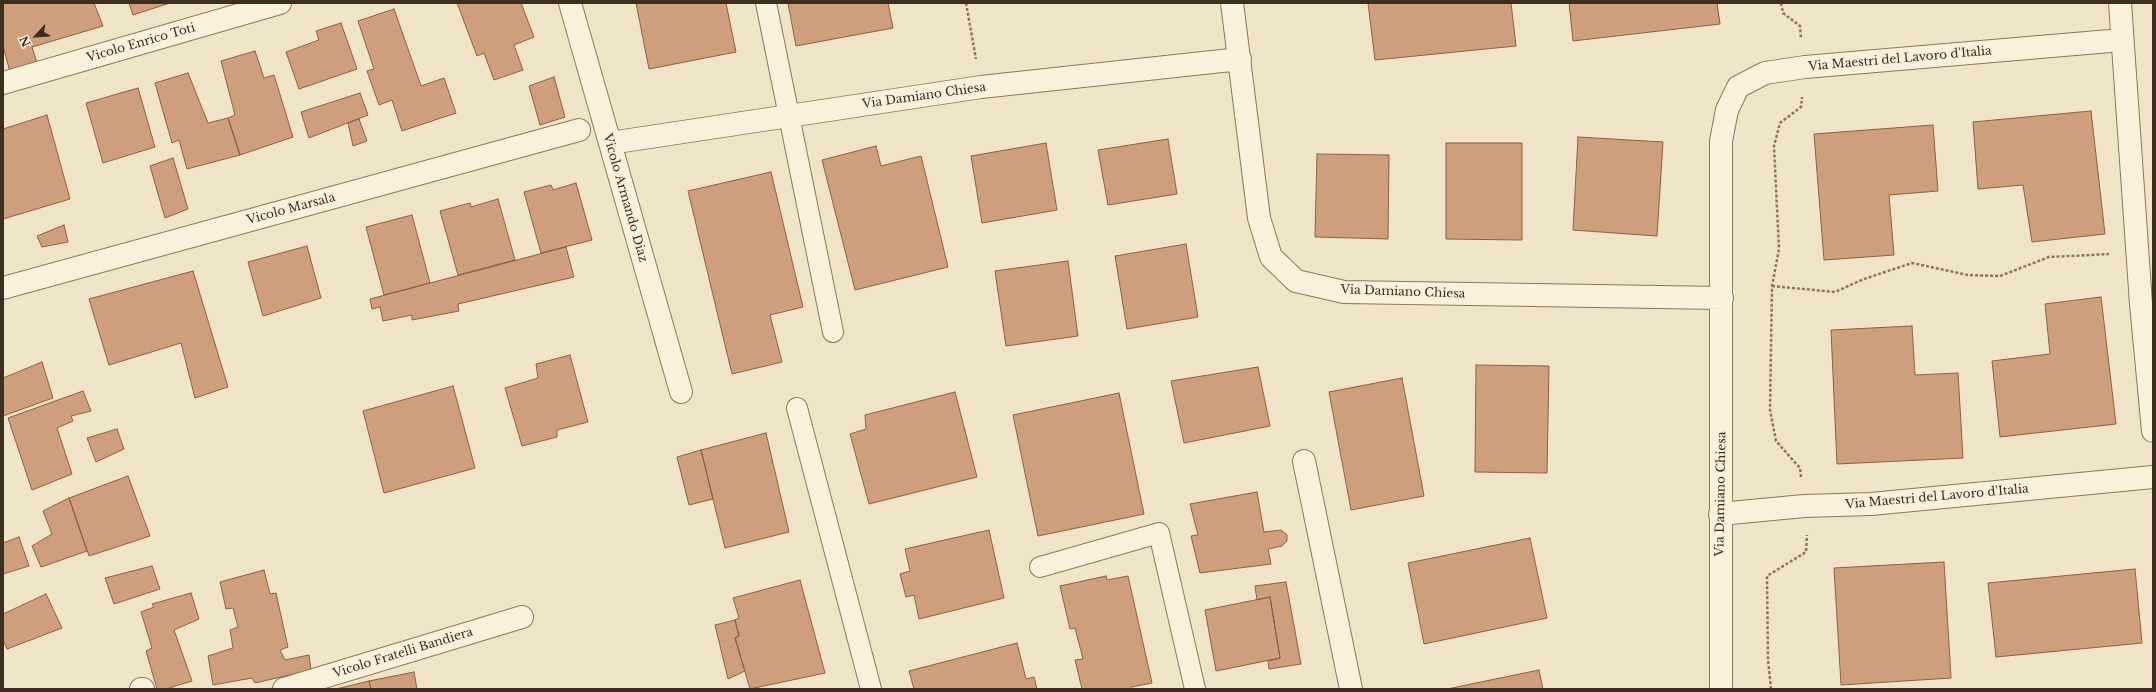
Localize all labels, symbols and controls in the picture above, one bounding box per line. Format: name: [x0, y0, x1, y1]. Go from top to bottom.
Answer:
north arrow: [16, 16, 56, 56]
street label: Vicolo Enrico Toti: [85, 21, 197, 65]
text: N: [17, 34, 34, 49]
street label: Via Maestri del Lavoro d'Italia: [1808, 44, 1992, 74]
street label: Via Damiano Chiesa: [861, 80, 987, 112]
street label: Vicolo Armando Diaz: [600, 132, 650, 264]
street label: Vicolo Marsala: [245, 190, 337, 228]
street label: Via Damiano Chiesa: [1340, 283, 1466, 301]
street label: Via Damiano Chiesa: [1713, 431, 1729, 557]
street label: Via Maestri del Lavoro d'Italia: [1845, 482, 2029, 512]
street label: Vicolo Fratelli Bandiera: [331, 625, 475, 681]

